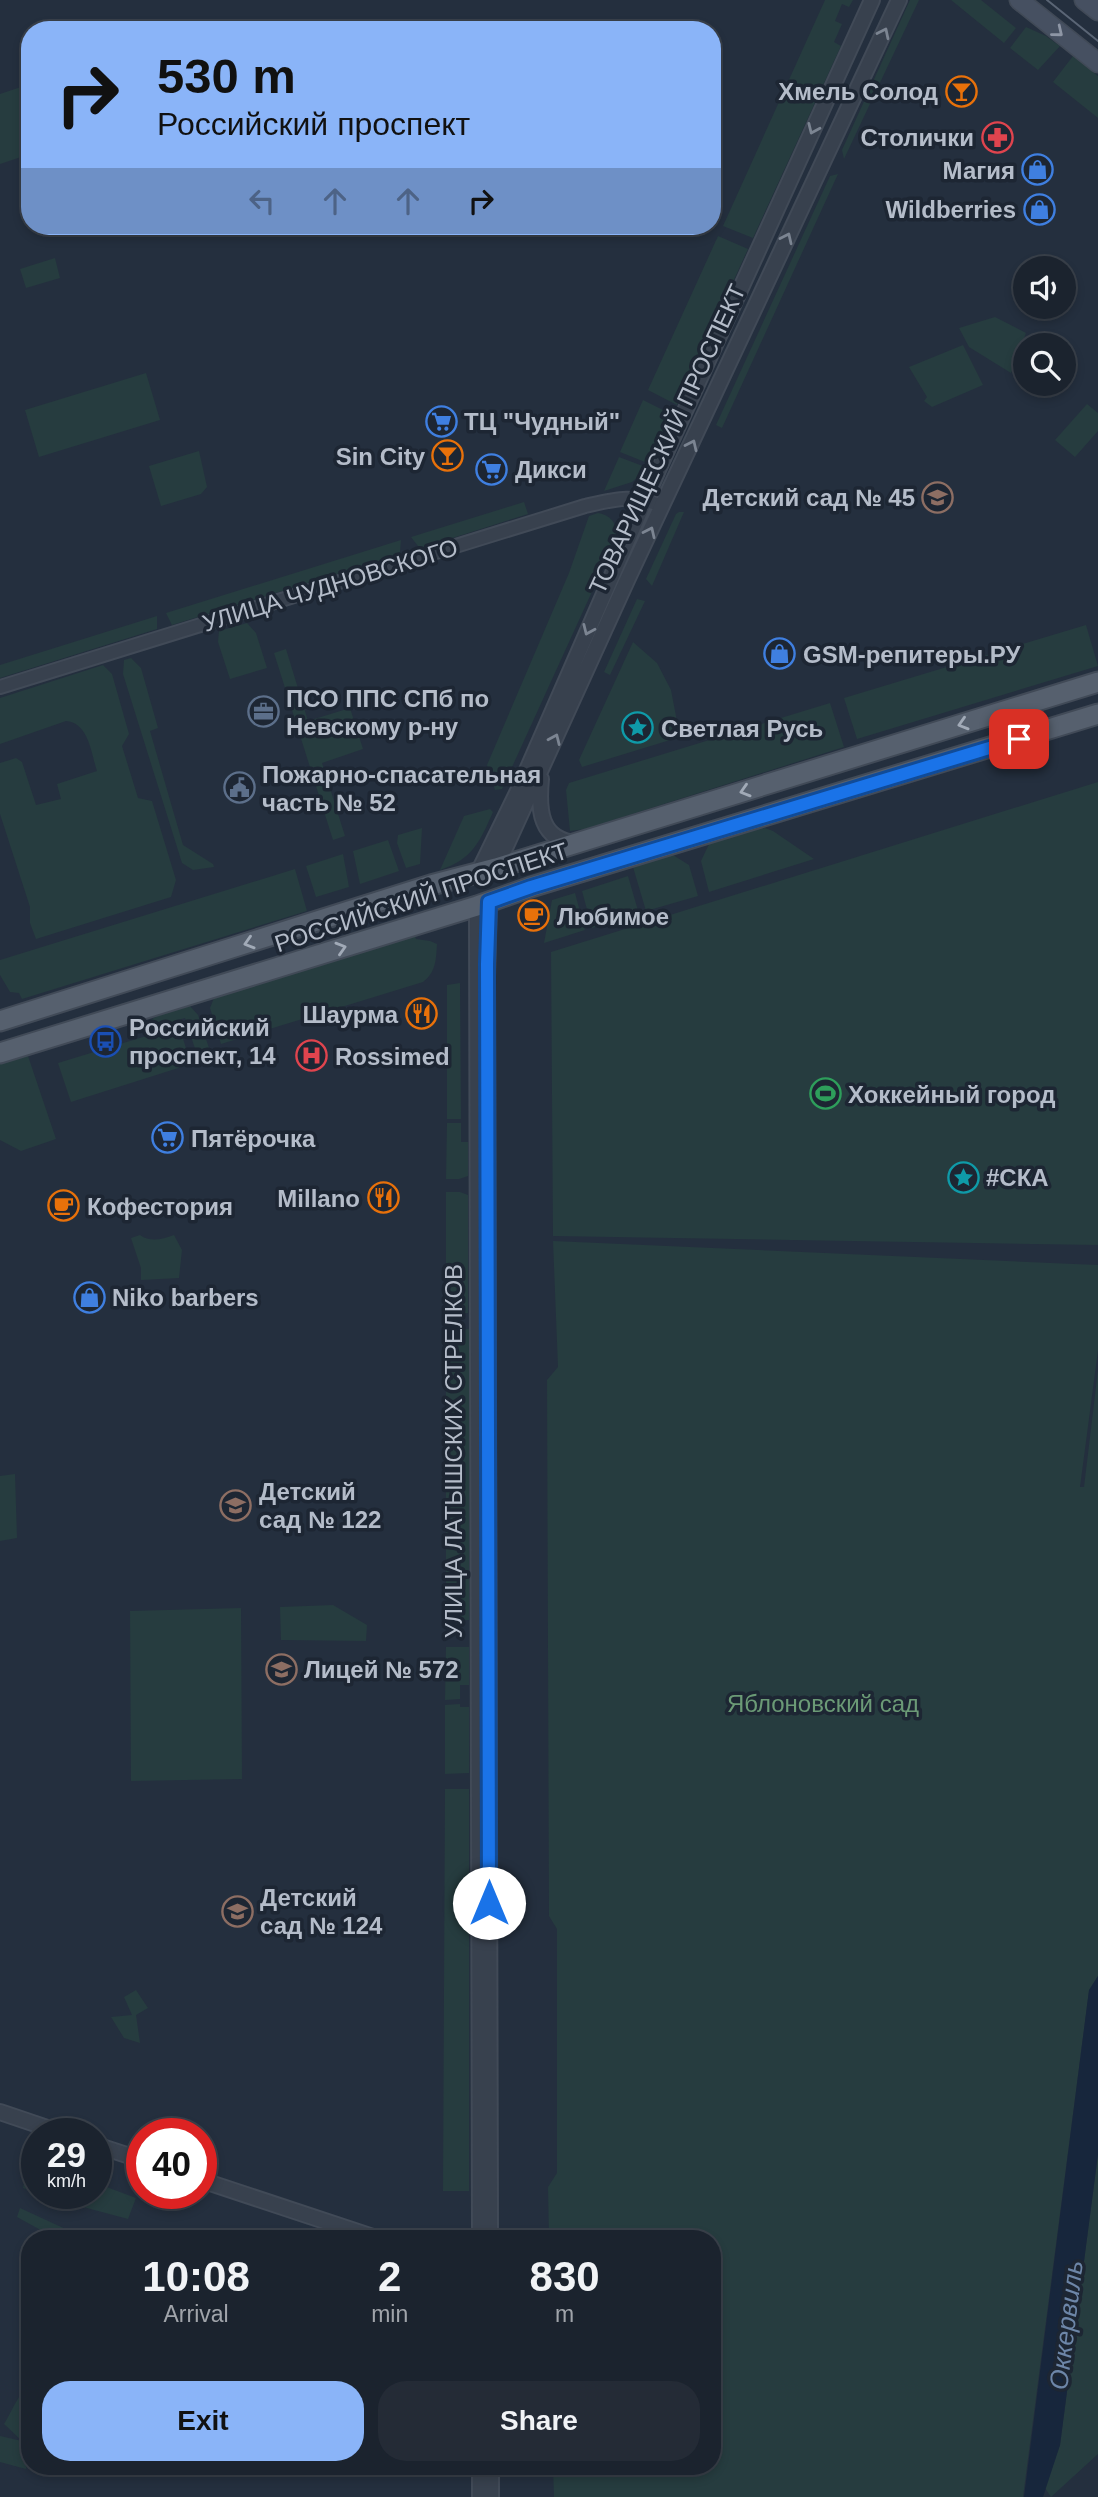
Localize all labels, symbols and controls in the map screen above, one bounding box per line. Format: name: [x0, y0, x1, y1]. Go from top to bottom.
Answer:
one-way arrow: [1051, 23, 1063, 36]
one-way arrow: [876, 27, 890, 40]
icon: right: [42, 49, 133, 140]
text: 530 m: [157, 49, 296, 103]
bar icon: Хмель Солод: [944, 74, 978, 108]
place label: Хмель Солод: [778, 78, 938, 105]
text: Российский проспект: [157, 106, 470, 142]
pharmacy icon: Столички: [980, 120, 1014, 154]
one-way arrow: [808, 122, 822, 134]
place label: Столички: [860, 124, 974, 151]
shop icon: Магия: [1021, 153, 1055, 187]
place label: Магия: [943, 157, 1015, 184]
icon: left: [243, 182, 281, 220]
icon: ahead: [316, 182, 354, 220]
icon: ahead: [389, 182, 427, 220]
icon: right: [462, 182, 500, 220]
shop icon: Wildberries: [1022, 192, 1056, 226]
place label: Wildberries: [886, 196, 1016, 223]
one-way arrow: [779, 233, 793, 245]
map controls: [1013, 256, 1076, 396]
button: sound: [1013, 256, 1076, 319]
street label: ТОВАРИЩЕСКИЙ ПРОСПЕКТ: [583, 280, 751, 598]
button: search: [1013, 333, 1076, 396]
supermarket icon: ТЦ "Чудный": [424, 404, 458, 438]
place label: ТЦ "Чудный": [464, 408, 620, 435]
bar icon: Sin City: [431, 439, 465, 473]
one-way arrow: [684, 440, 698, 452]
place label: Sin City: [336, 443, 426, 470]
supermarket icon: Дикси: [475, 452, 509, 486]
place label: Дикси: [515, 456, 587, 483]
school or university icon: Детский сад № 45: [921, 480, 955, 514]
place label: Детский сад № 45: [703, 484, 915, 511]
one-way arrow: [642, 527, 656, 539]
street label: УЛИЦА ЧУДНОВСКОГО: [199, 533, 461, 637]
one-way arrow: [582, 622, 596, 635]
shop icon: GSM-репитеры.РУ: [763, 637, 797, 671]
place label: GSM-репитеры.РУ: [803, 641, 1022, 668]
place label: ПСО ППС СПб по Невскому р-ну: [286, 685, 489, 740]
office icon: ПСО ППС СПб по Невскому р-ну: [246, 695, 280, 729]
pin: [989, 709, 1049, 769]
place icon: Светлая Русь: [621, 711, 655, 745]
place label: Светлая Русь: [661, 715, 823, 742]
one-way arrow: [957, 715, 969, 730]
icon: arrive: [1000, 720, 1038, 758]
one-way arrow: [547, 734, 561, 746]
place label: Пожарно-спасательная часть № 52: [262, 761, 541, 816]
public building icon: Пожарно-спасательная часть № 52: [222, 771, 256, 805]
one-way arrow: [740, 782, 752, 797]
street label: РОССИЙСКИЙ ПРОСПЕКТ: [271, 837, 571, 957]
cafe icon: Любимое: [517, 899, 551, 933]
place label: Любимое: [557, 903, 669, 930]
one-way arrow: [243, 934, 255, 949]
one-way arrow: [335, 942, 347, 956]
restaurant icon: Шаурма: [404, 997, 438, 1031]
place label: Шаурма: [302, 1001, 399, 1028]
place label: Российский проспект, 14: [129, 1014, 276, 1069]
bus stop icon: Российский проспект, 14: [89, 1024, 123, 1058]
hospital icon: Rossimed: [295, 1039, 329, 1073]
place label: Rossimed: [335, 1043, 450, 1070]
sports icon: Хоккейный город: [808, 1077, 842, 1111]
place label: Хоккейный город: [848, 1081, 1055, 1108]
supermarket icon: Пятёрочка: [151, 1121, 185, 1155]
place label: Пятёрочка: [191, 1125, 316, 1152]
place icon: #СКА: [946, 1160, 980, 1194]
place label: #СКА: [986, 1164, 1049, 1191]
restaurant icon: Millano: [366, 1181, 400, 1215]
place label: Millano: [277, 1185, 360, 1212]
cafe icon: Кофестория: [47, 1189, 81, 1223]
place label: Кофестория: [87, 1193, 233, 1220]
street label: УЛИЦА ЛАТЫШСКИХ СТРЕЛКОВ: [440, 1264, 467, 1638]
shop icon: Niko barbers: [72, 1280, 106, 1314]
place label: Niko barbers: [112, 1284, 259, 1311]
place label: Детский сад № 122: [259, 1478, 381, 1533]
school or university icon: Детский сад № 122: [219, 1488, 253, 1522]
school or university icon: Лицей № 572: [264, 1652, 298, 1686]
place label: Лицей № 572: [304, 1656, 459, 1683]
park label: Яблоновский сад: [727, 1690, 919, 1717]
position arrow: [452, 1866, 526, 1940]
place label: Детский сад № 124: [260, 1884, 383, 1939]
school or university icon: Детский сад № 124: [220, 1894, 254, 1928]
speed limit sign: 40: [126, 2118, 217, 2209]
text: 29: [47, 2135, 86, 2174]
text: km/h: [47, 2171, 86, 2191]
text: 10:08: [142, 2253, 250, 2300]
text: 2: [378, 2253, 401, 2300]
text: 830: [530, 2253, 600, 2300]
water label: Оккервиль: [1043, 2259, 1089, 2391]
text: Arrival: [163, 2301, 229, 2327]
text: min: [371, 2301, 408, 2327]
text: m: [555, 2301, 574, 2327]
button: Exit: [42, 2381, 364, 2461]
button: Share: [378, 2381, 700, 2461]

